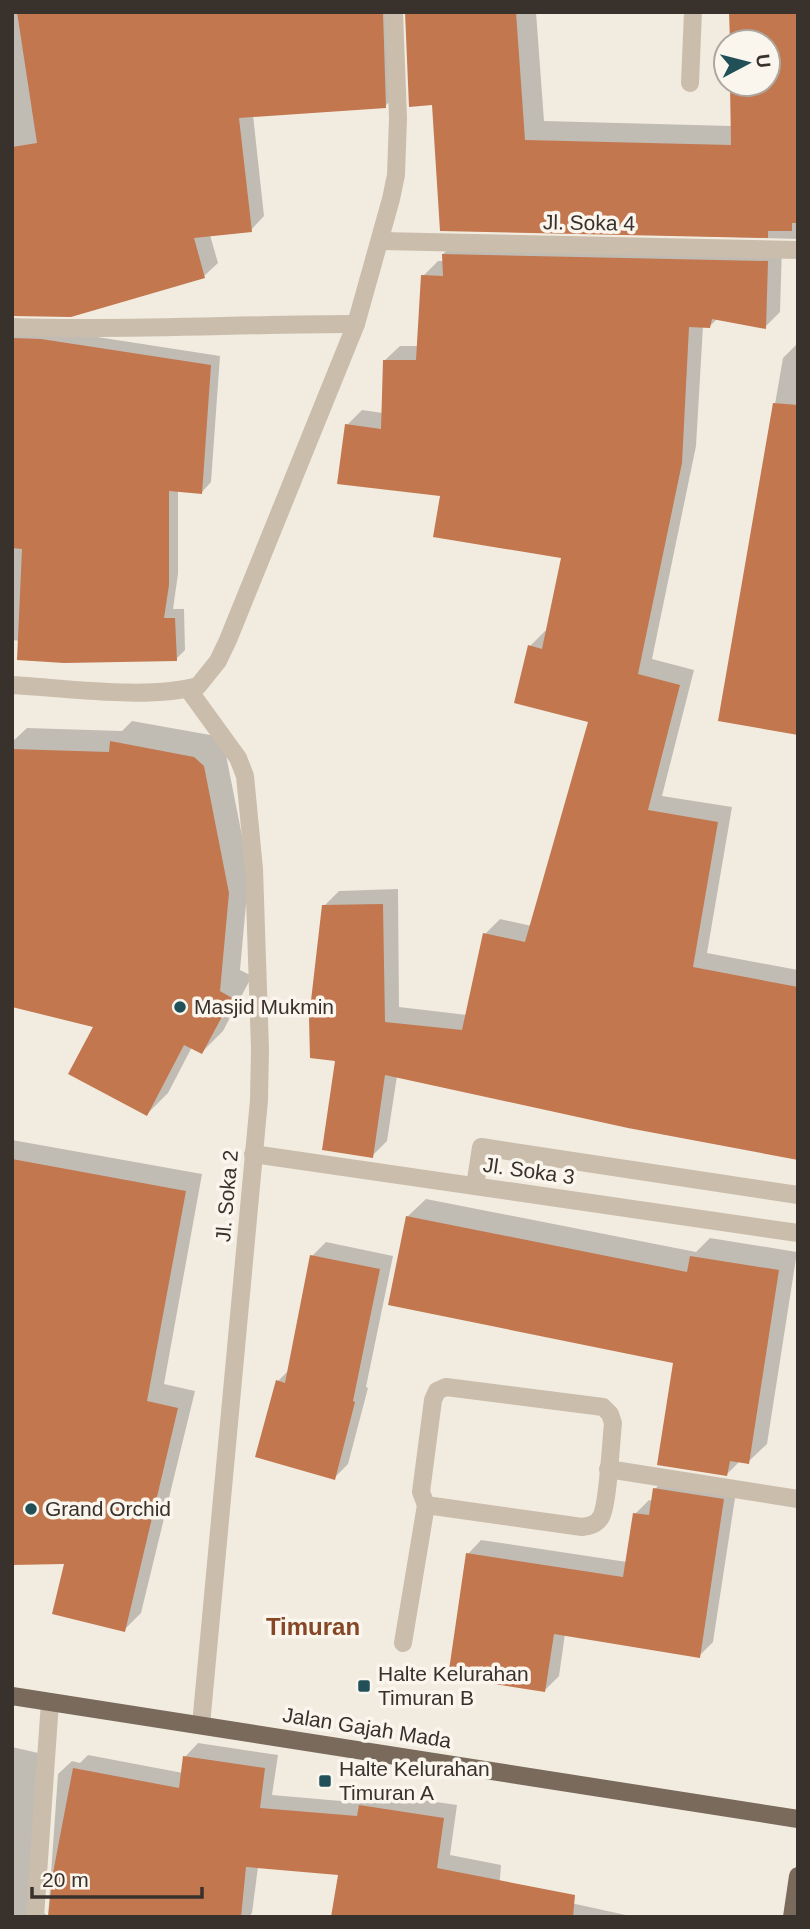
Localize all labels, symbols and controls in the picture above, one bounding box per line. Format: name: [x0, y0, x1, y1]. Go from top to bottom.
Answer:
north arrow: [712, 28, 782, 98]
text: U: [752, 53, 775, 69]
street label: Jl. Soka 4: [543, 210, 636, 235]
place label: Masjid Mukmin: [194, 995, 334, 1018]
marker: Masjid Mukmin: [172, 999, 188, 1015]
street label: Jl. Soka 2: [211, 1149, 242, 1243]
street label: Jl. Soka 3: [482, 1153, 576, 1188]
place label: Grand Orchid: [45, 1497, 171, 1520]
marker: Grand Orchid: [23, 1501, 39, 1517]
district label: Timuran: [266, 1613, 360, 1640]
place label: Halte Kelurahan Timuran B: [378, 1662, 529, 1709]
marker: Halte Kelurahan Timuran B: [356, 1678, 372, 1694]
street label: Jalan Gajah Mada: [281, 1703, 453, 1752]
place label: Halte Kelurahan Timuran A: [339, 1757, 490, 1804]
marker: Halte Kelurahan Timuran A: [317, 1773, 333, 1789]
scale bar: [32, 1856, 201, 1900]
text: 20 m: [42, 1868, 89, 1891]

